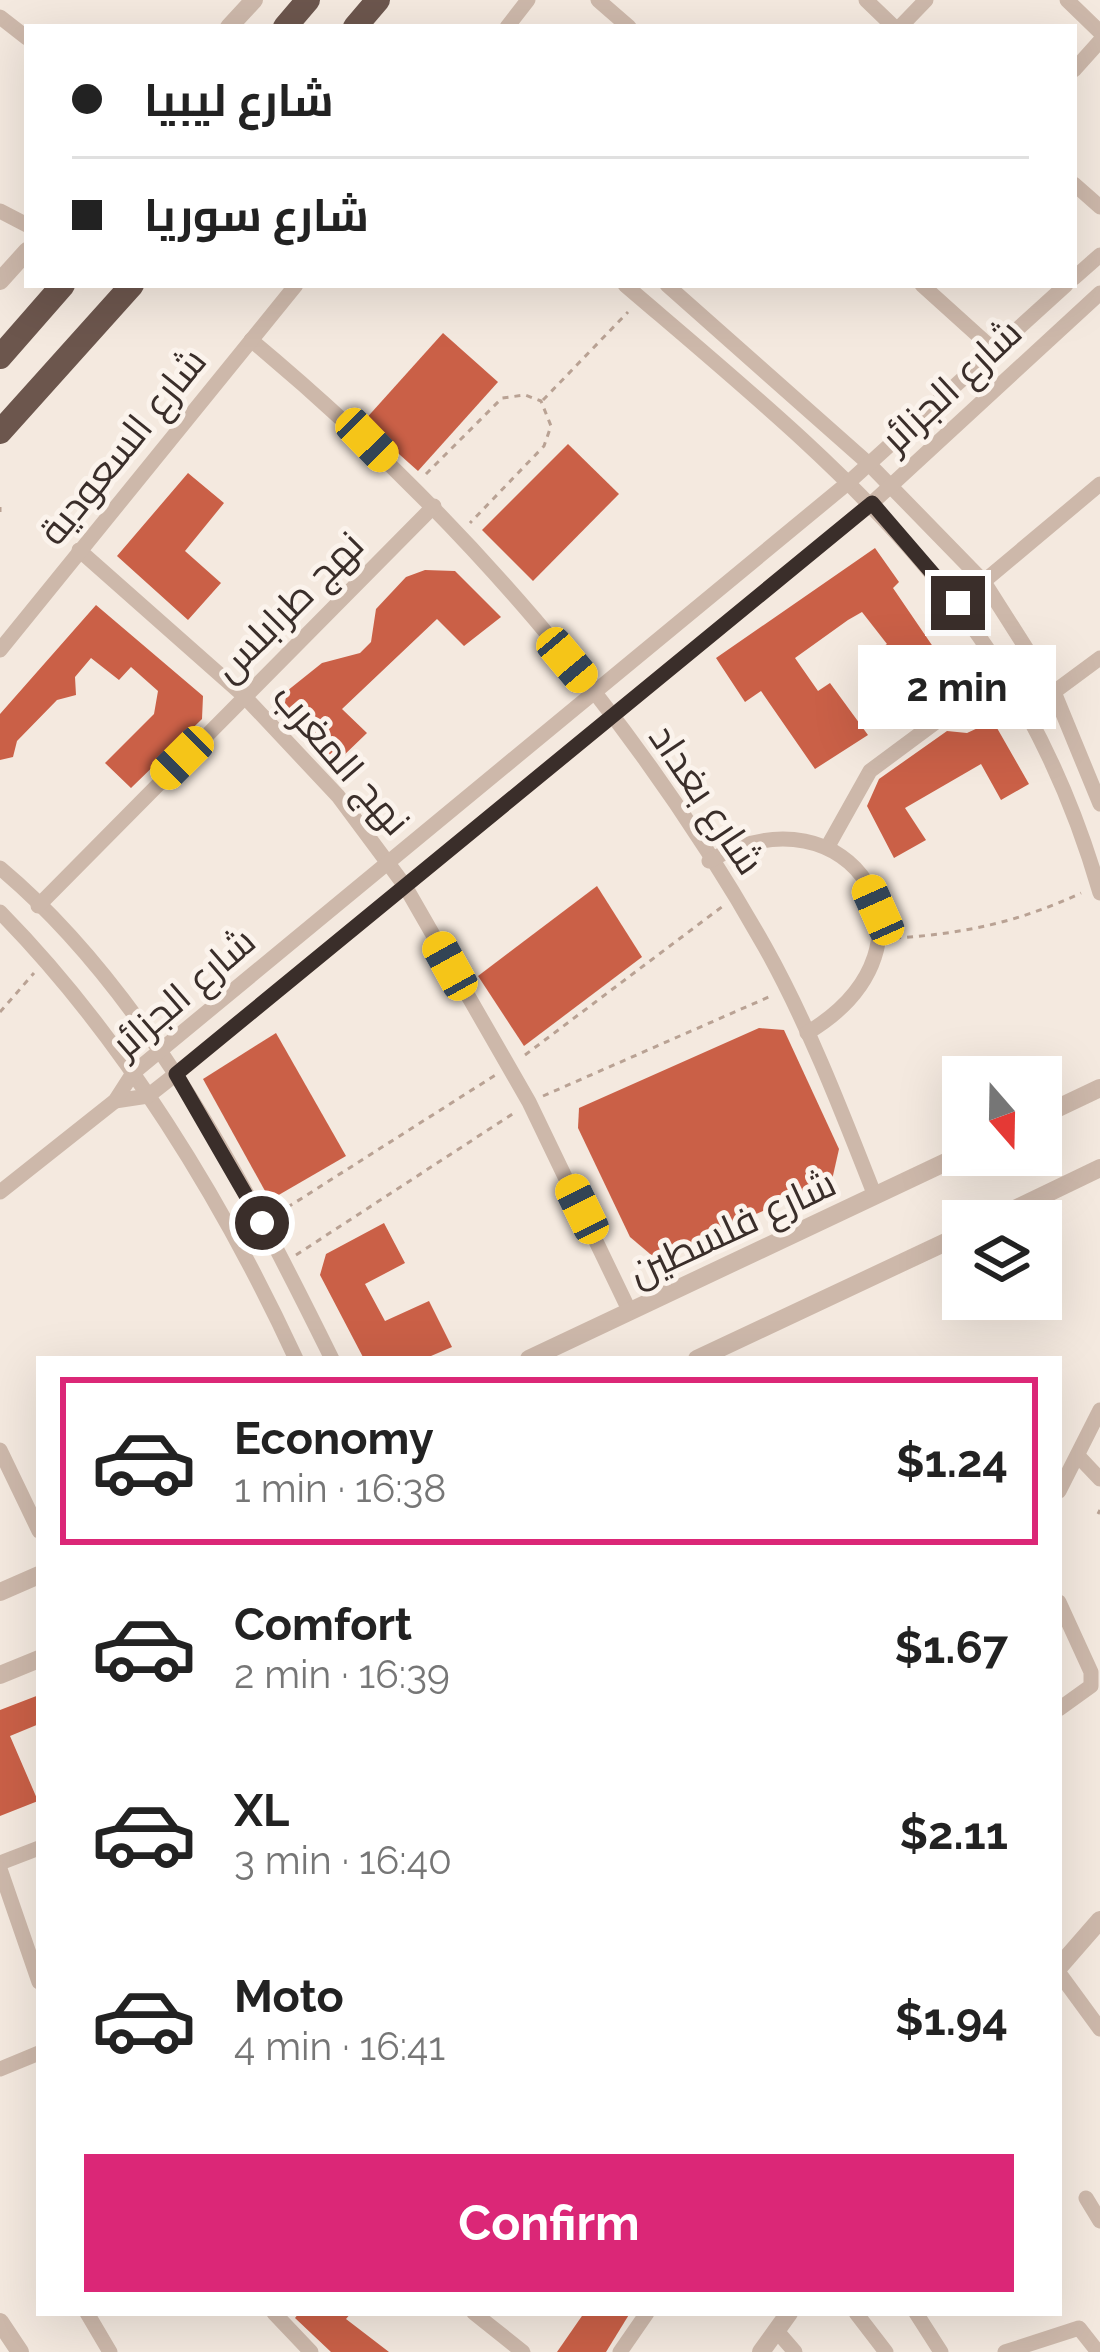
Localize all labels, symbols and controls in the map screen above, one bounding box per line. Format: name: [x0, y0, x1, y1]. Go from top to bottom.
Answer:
text: شارع ليبيا: [144, 74, 334, 127]
text: شارع سوريا: [144, 189, 369, 242]
street label: شارع الجزائر: [870, 309, 1033, 466]
street label: شارع السعودية: [29, 339, 218, 556]
car: [329, 402, 405, 478]
street label: نهج طرابلس: [204, 522, 375, 693]
route end: [931, 576, 985, 630]
car: [530, 621, 604, 699]
callout: 2 min: [859, 645, 1057, 729]
text: 2 min: [906, 664, 1008, 710]
street label: نهج المغرب: [261, 674, 420, 847]
street label: شارع بغداد: [637, 715, 774, 885]
car: [144, 720, 220, 796]
car: [847, 870, 909, 950]
street label: شارع الجزائر: [101, 917, 267, 1071]
car: [417, 926, 483, 1006]
north arrow: [942, 1056, 1062, 1176]
map controls: [942, 1056, 1062, 1320]
street label: شارع فلسطين: [621, 1159, 844, 1299]
car: [550, 1169, 614, 1249]
route start: [235, 1196, 289, 1250]
button: layers: [942, 1200, 1062, 1320]
icon: car: [90, 1407, 198, 1515]
text: Economy: [234, 1412, 434, 1465]
text: $1.24: [896, 1435, 1008, 1488]
text: 1 min · 16:38: [234, 1465, 446, 1511]
icon: car: [90, 1593, 198, 1701]
text: Comfort: [234, 1598, 412, 1651]
text: $1.67: [895, 1621, 1008, 1674]
text: 2 min · 16:39: [234, 1651, 450, 1697]
icon: car: [90, 1779, 198, 1887]
text: XL: [234, 1784, 289, 1837]
text: $2.11: [900, 1807, 1008, 1860]
text: 3 min · 16:40: [234, 1837, 452, 1883]
icon: car: [90, 1965, 198, 2073]
text: Moto: [234, 1970, 344, 2023]
text: $1.94: [895, 1993, 1008, 2046]
text: 4 min · 16:41: [234, 2023, 445, 2069]
button: Confirm: [84, 2154, 1014, 2292]

